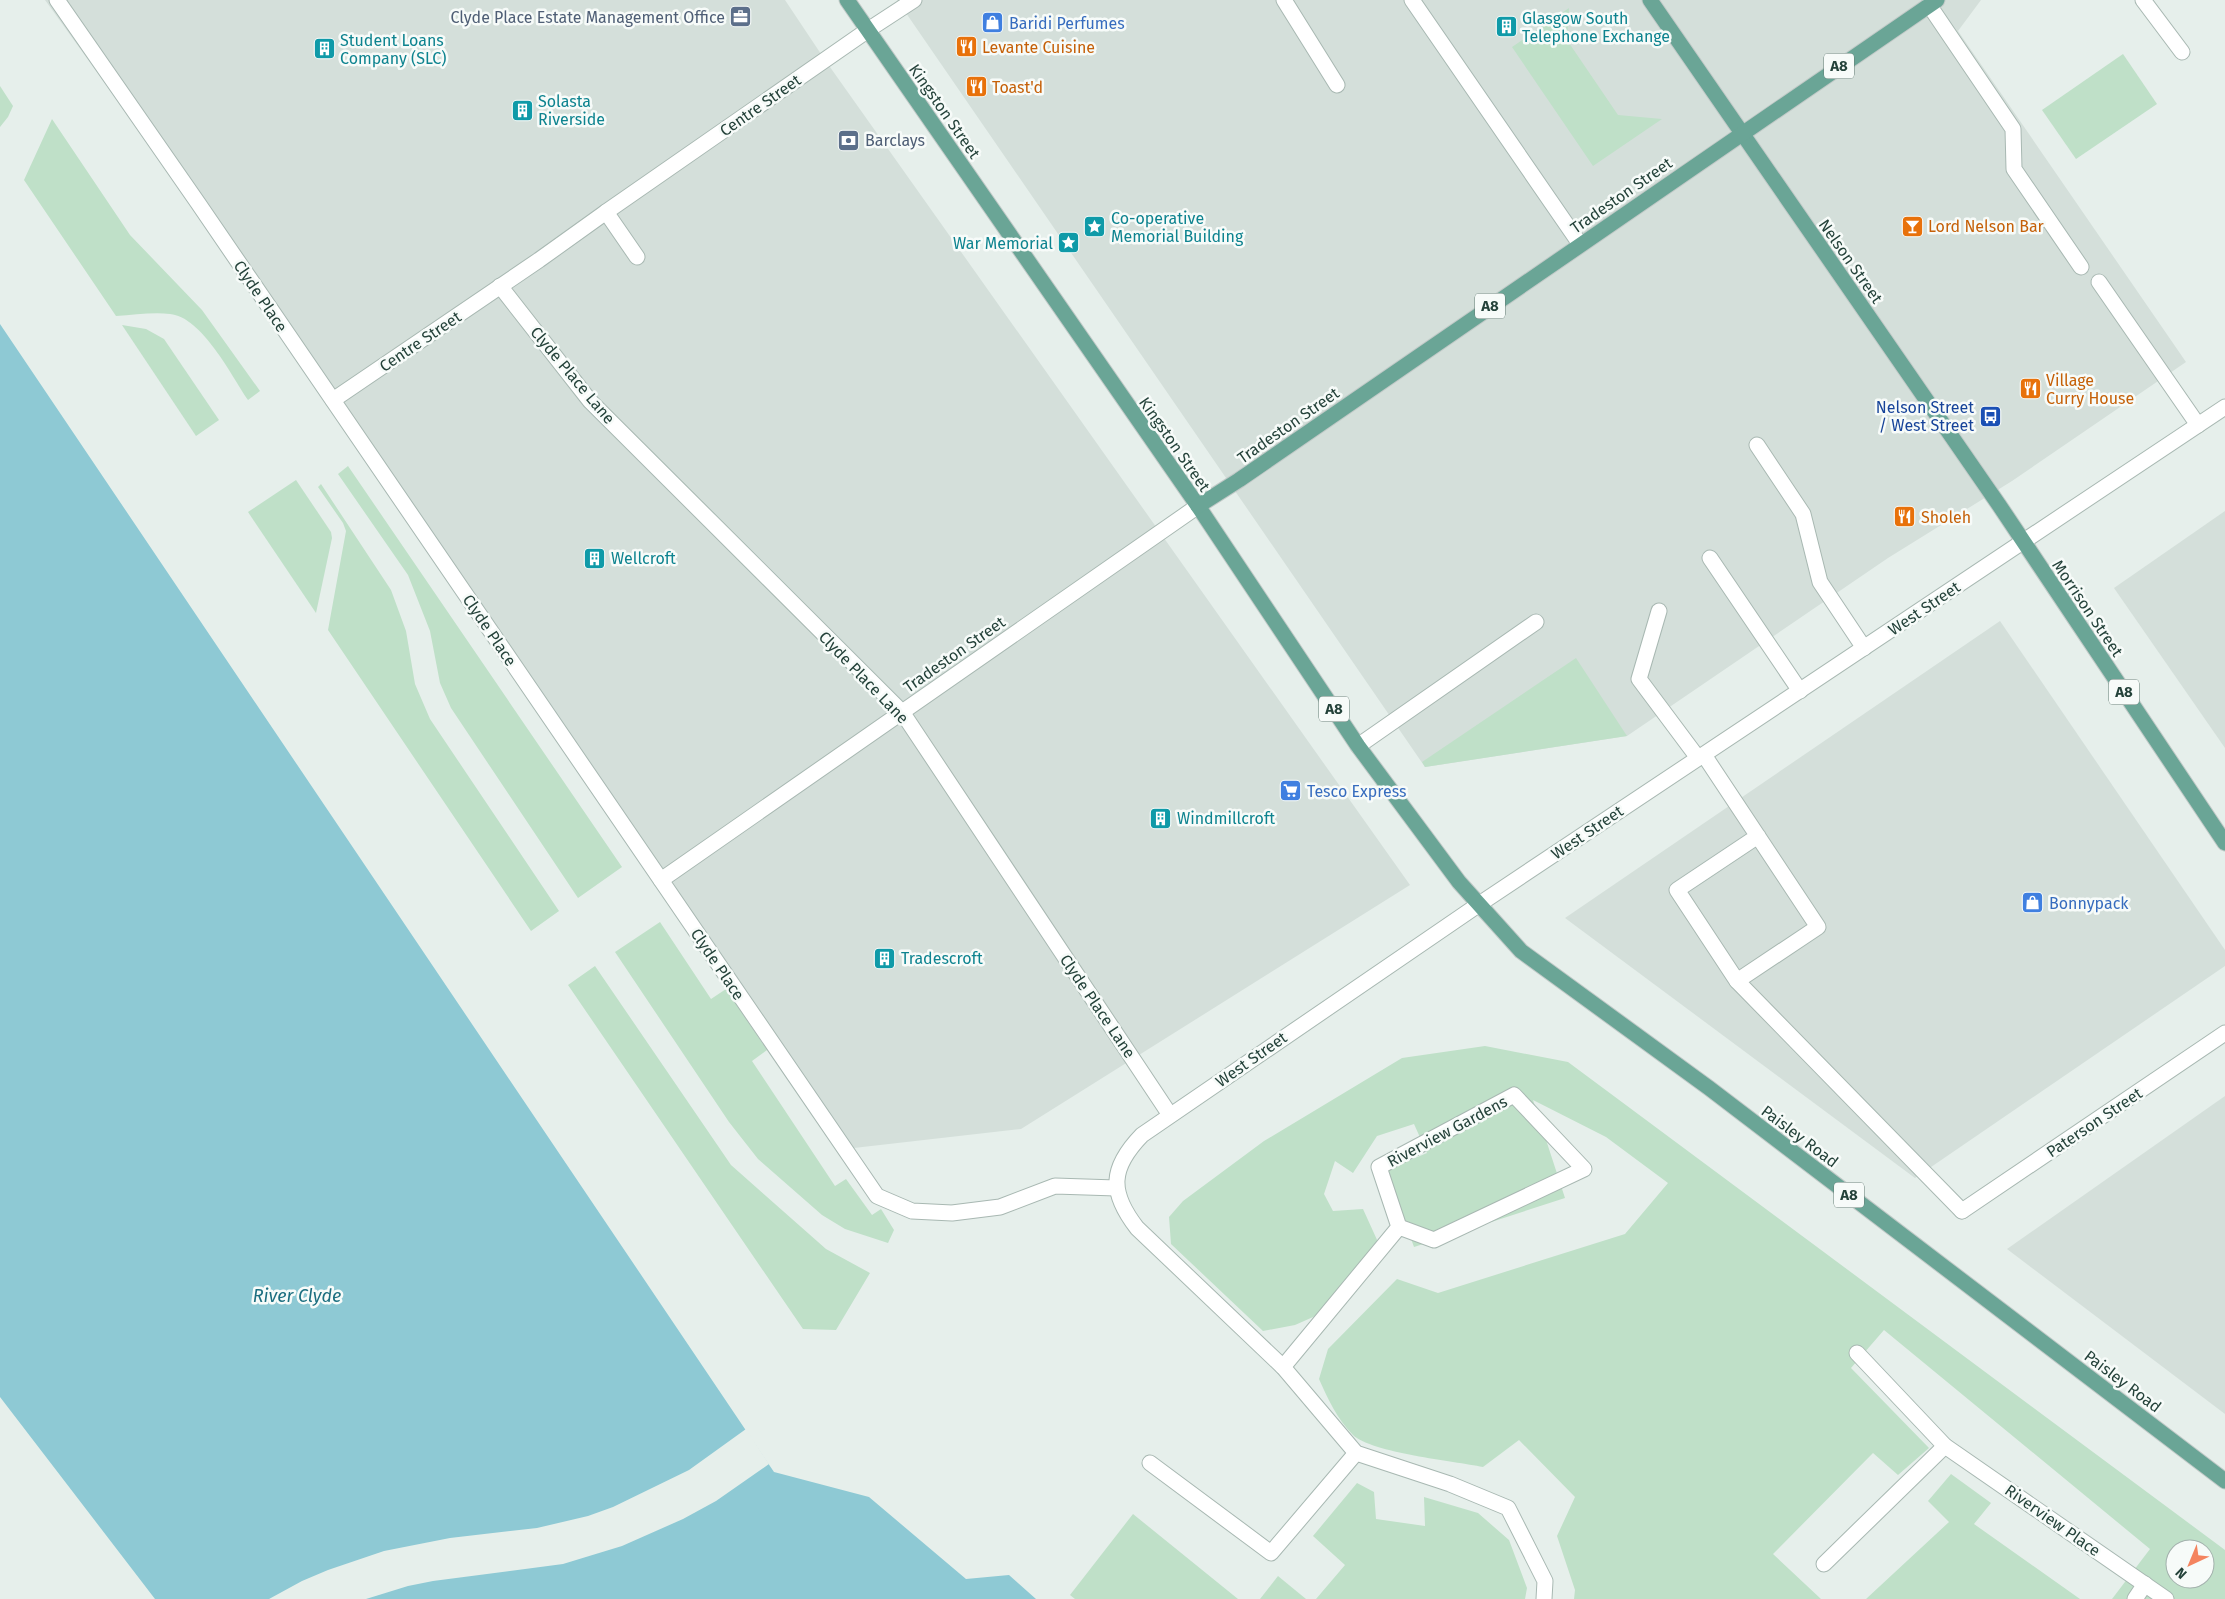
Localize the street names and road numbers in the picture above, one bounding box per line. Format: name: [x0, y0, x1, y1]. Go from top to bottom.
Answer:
road number: A8: [1824, 54, 1854, 78]
street label: Kingston Street: [905, 60, 984, 162]
street label: Centre Street: [716, 70, 805, 140]
street label: Tradeston Street: [1567, 153, 1676, 238]
street label: Nelson Street: [1815, 216, 1887, 307]
street label: Clyde Place: [230, 257, 291, 336]
road number: A8: [1475, 294, 1505, 318]
street label: Centre Street: [376, 307, 465, 376]
street label: Clyde Place Lane: [526, 323, 619, 428]
street label: Tradeston Street: [1234, 383, 1343, 468]
street label: Kingston Street: [1135, 393, 1214, 495]
street label: Morrison Street: [2048, 556, 2127, 660]
street label: West Street: [1885, 577, 1964, 639]
street label: Clyde Place: [459, 591, 520, 670]
street label: Tradeston Street: [900, 612, 1009, 697]
street label: Clyde Place Lane: [815, 627, 913, 727]
road number: A8: [2109, 680, 2139, 704]
road number: A8: [1319, 696, 1349, 722]
street label: West Street: [1548, 801, 1627, 863]
street label: Clyde Place: [687, 925, 748, 1004]
street label: Clyde Place Lane: [1056, 951, 1139, 1062]
street label: West Street: [1212, 1028, 1291, 1091]
street label: Paterson Street: [2043, 1083, 2146, 1161]
street label: Riverview Gardens: [1384, 1092, 1511, 1171]
street label: Paisley Road: [1757, 1101, 1842, 1171]
road number: A8: [1834, 1182, 1864, 1208]
street label: Paisley Road: [2080, 1346, 2165, 1416]
street label: Riverview Place: [2001, 1480, 2104, 1560]

